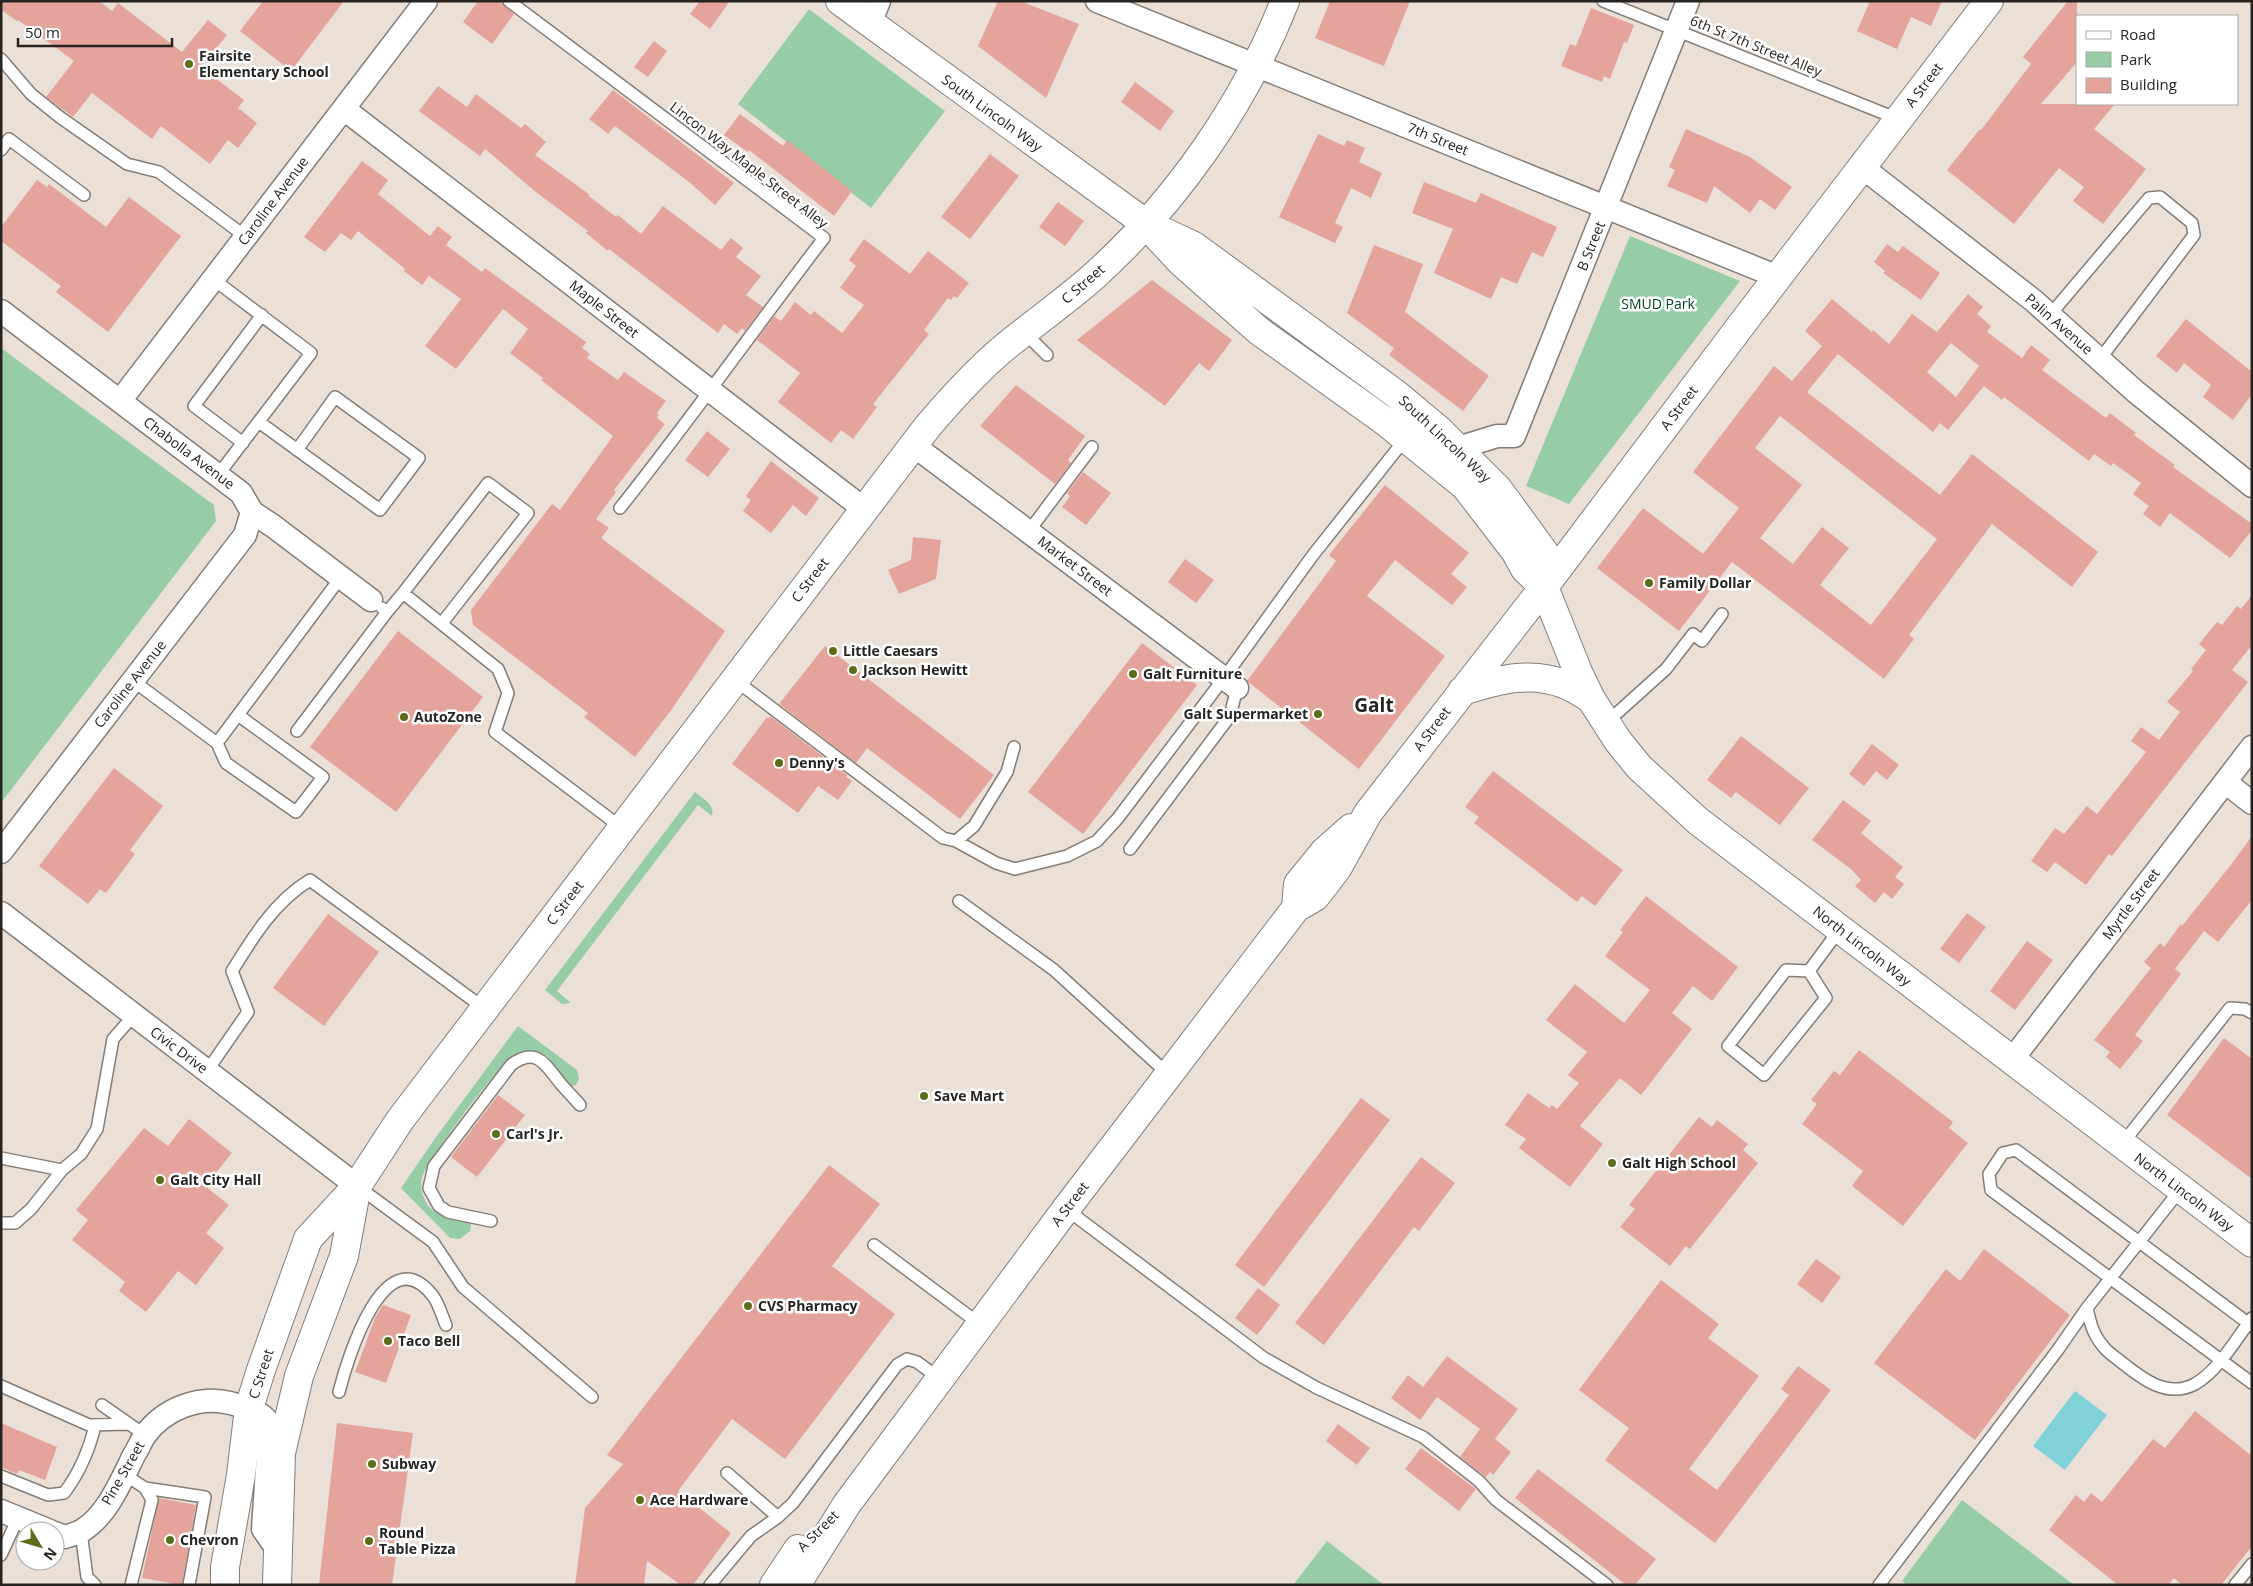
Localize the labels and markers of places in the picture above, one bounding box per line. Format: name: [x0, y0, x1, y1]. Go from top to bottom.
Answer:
place label: Fairsite Elementary School: [199, 46, 329, 81]
marker: Fairsite Elementary School: [183, 58, 195, 70]
place label: Family Dollar: [1659, 573, 1752, 592]
marker: Family Dollar: [1643, 577, 1655, 589]
place label: Little Caesars: [843, 641, 938, 660]
marker: Little Caesars: [827, 645, 839, 657]
place label: Jackson Hewitt: [861, 660, 968, 679]
marker: Jackson Hewitt: [847, 664, 859, 676]
place label: Galt Furniture: [1143, 664, 1242, 683]
marker: Galt Furniture: [1127, 668, 1139, 680]
place label: Galt Supermarket: [1183, 704, 1308, 723]
place label: AutoZone: [414, 707, 482, 726]
marker: Galt Supermarket: [1312, 708, 1324, 720]
marker: AutoZone: [398, 711, 410, 723]
place label: Denny's: [789, 753, 845, 772]
marker: Denny's: [773, 757, 785, 769]
place label: Save Mart: [934, 1086, 1004, 1105]
marker: Save Mart: [918, 1090, 930, 1102]
place label: Carl's Jr.: [506, 1124, 563, 1143]
marker: Carl's Jr.: [490, 1128, 502, 1140]
place label: Galt High School: [1622, 1153, 1736, 1172]
marker: Galt High School: [1606, 1157, 1618, 1169]
place label: Galt City Hall: [170, 1170, 261, 1189]
marker: Galt City Hall: [154, 1174, 166, 1186]
place label: CVS Pharmacy: [758, 1296, 858, 1315]
marker: CVS Pharmacy: [742, 1300, 754, 1312]
place label: Taco Bell: [398, 1331, 460, 1350]
marker: Taco Bell: [382, 1335, 394, 1347]
place label: Subway: [382, 1454, 436, 1473]
marker: Subway: [366, 1458, 378, 1470]
place label: Ace Hardware: [650, 1490, 748, 1509]
marker: Ace Hardware: [634, 1494, 646, 1506]
place label: Round Table Pizza: [379, 1523, 456, 1558]
place label: Chevron: [180, 1530, 239, 1549]
marker: Chevron: [164, 1534, 176, 1546]
marker: Round Table Pizza: [363, 1535, 375, 1547]

